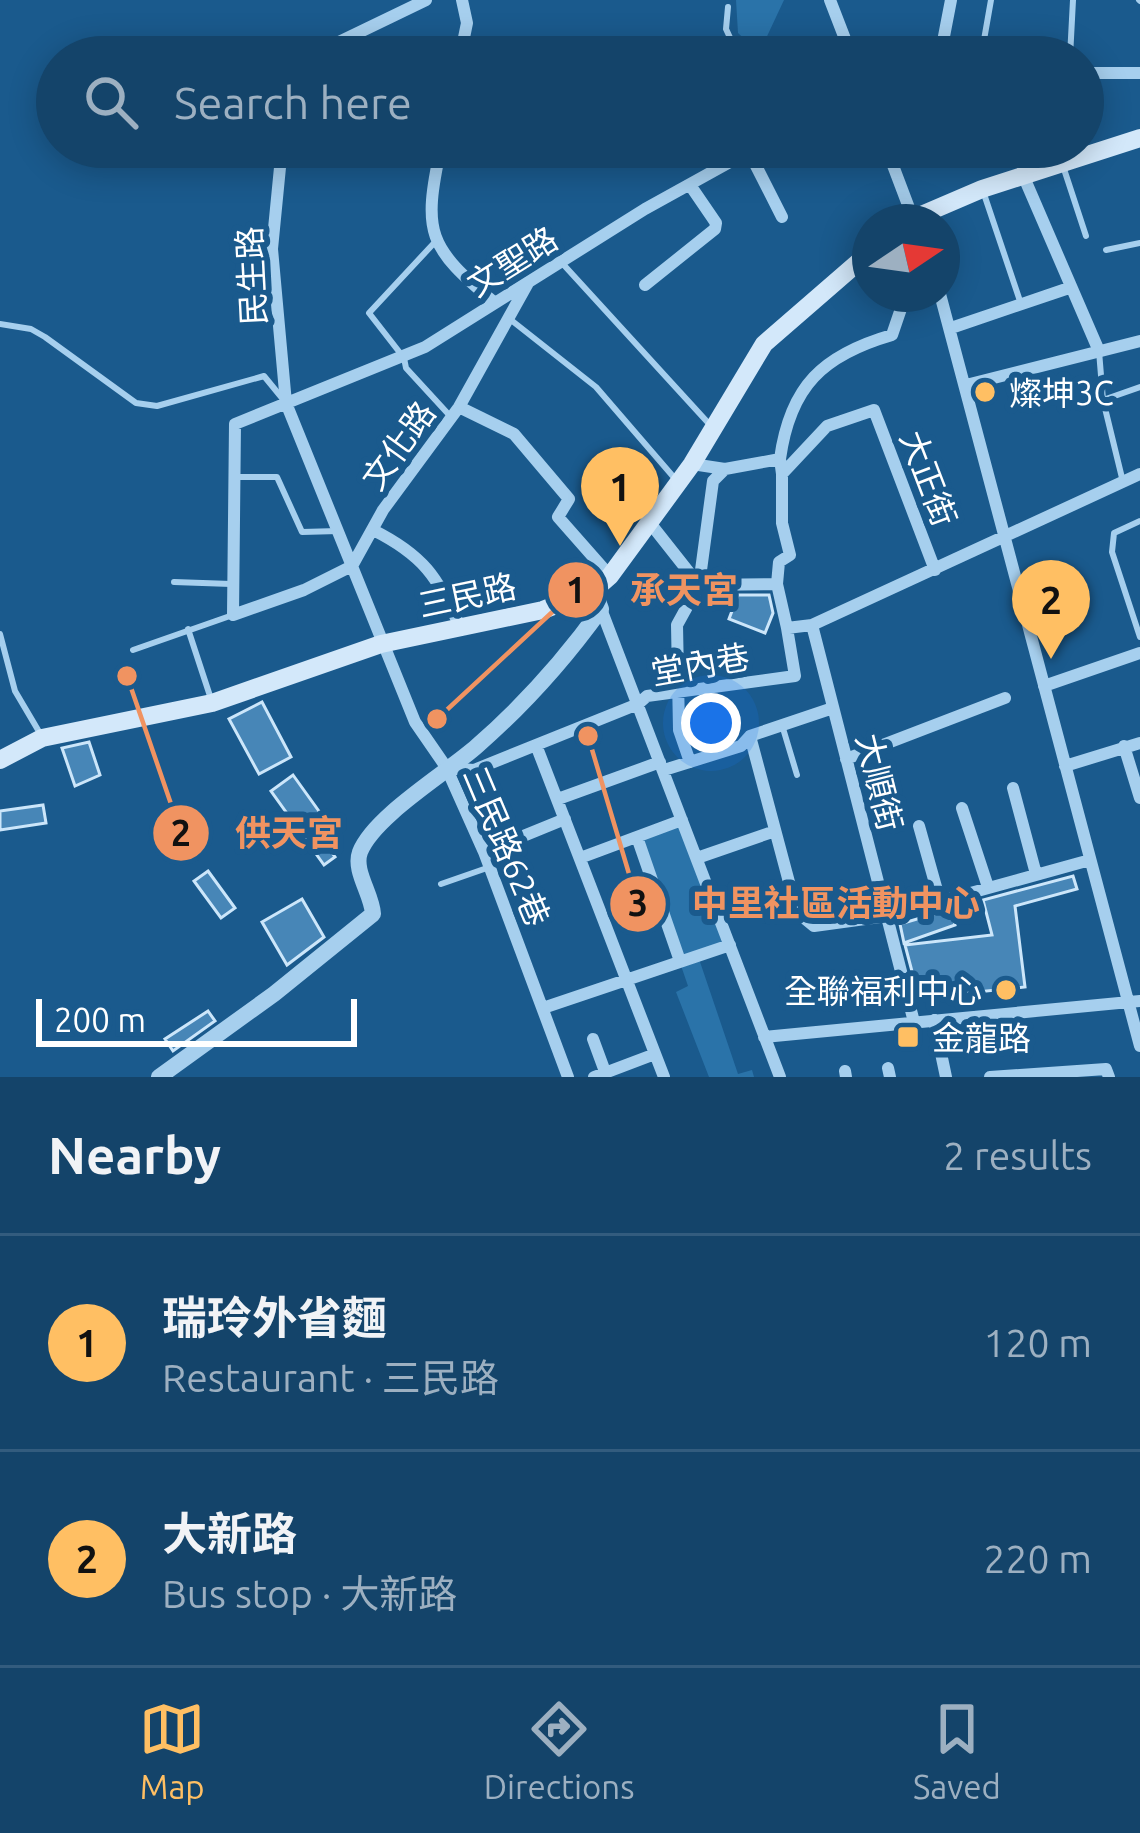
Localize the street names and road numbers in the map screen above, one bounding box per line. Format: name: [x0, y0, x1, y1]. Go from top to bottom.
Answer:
street label: 文聖路: [460, 219, 564, 303]
street label: 民生路: [230, 226, 272, 326]
street label: 文化路: [354, 394, 442, 496]
street label: 大正街: [894, 425, 964, 531]
street label: 三民路: [415, 567, 519, 623]
street label: 堂內巷: [648, 637, 752, 691]
street label: 大順街: [850, 729, 910, 835]
street label: 三民路62巷: [457, 761, 557, 931]

